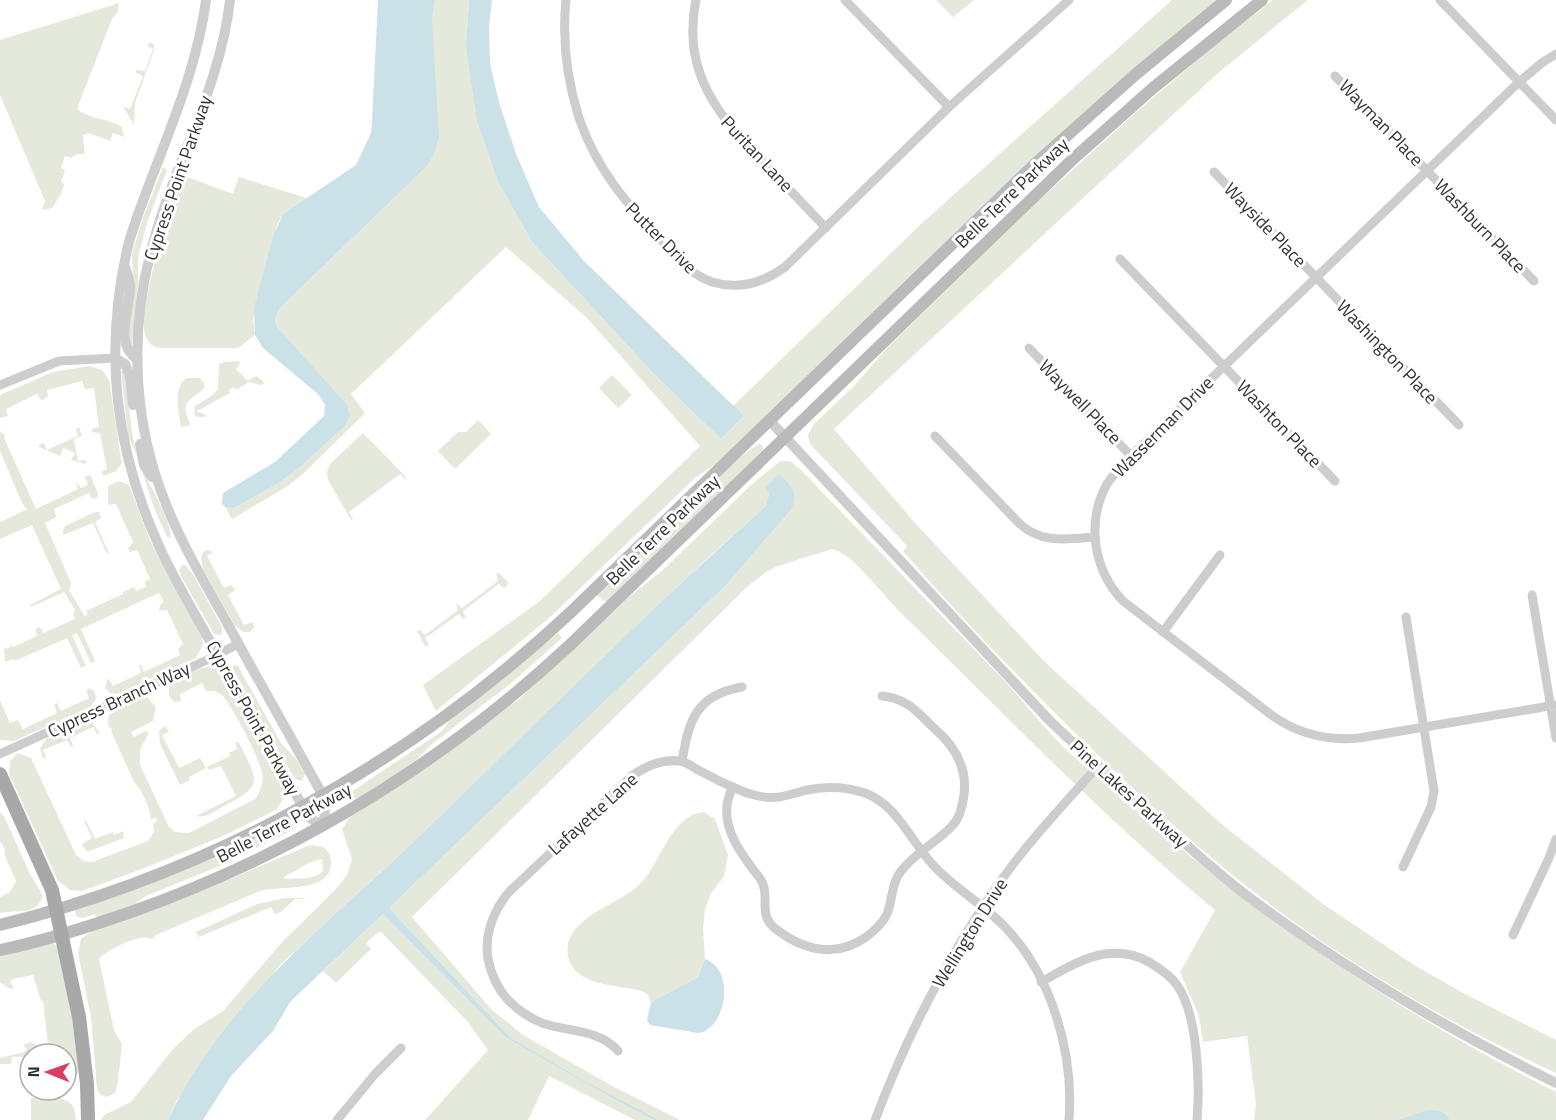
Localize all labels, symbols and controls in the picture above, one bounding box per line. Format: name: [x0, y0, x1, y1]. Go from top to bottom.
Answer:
street label: Wayman Place: [1333, 73, 1430, 172]
street label: Cypress Point Parkway: [137, 91, 219, 264]
street label: Puritan Lane: [715, 109, 800, 198]
street label: Belle Terre Parkway: [949, 131, 1075, 254]
street label: Washburn Place: [1428, 172, 1533, 279]
street label: Wayside Place: [1218, 176, 1313, 273]
street label: Putter Drive: [619, 196, 703, 280]
street label: Washington Place: [1331, 293, 1444, 410]
street label: Waywell Place: [1033, 353, 1128, 450]
street label: Wasserman Drive: [1106, 370, 1220, 484]
street label: Washton Place: [1230, 374, 1328, 474]
street label: Belle Terre Parkway: [600, 468, 726, 591]
street label: Cypress Point Parkway: [200, 635, 307, 800]
street label: Cypress Branch Way: [43, 655, 195, 744]
street label: Pine Lakes Parkway: [1064, 733, 1195, 854]
street label: Lafayette Lane: [542, 766, 643, 861]
street label: Belle Terre Parkway: [211, 775, 356, 870]
street label: Wellington Drive: [925, 873, 1014, 993]
north arrow: [18, 1042, 78, 1102]
text: N: [21, 1066, 45, 1077]

